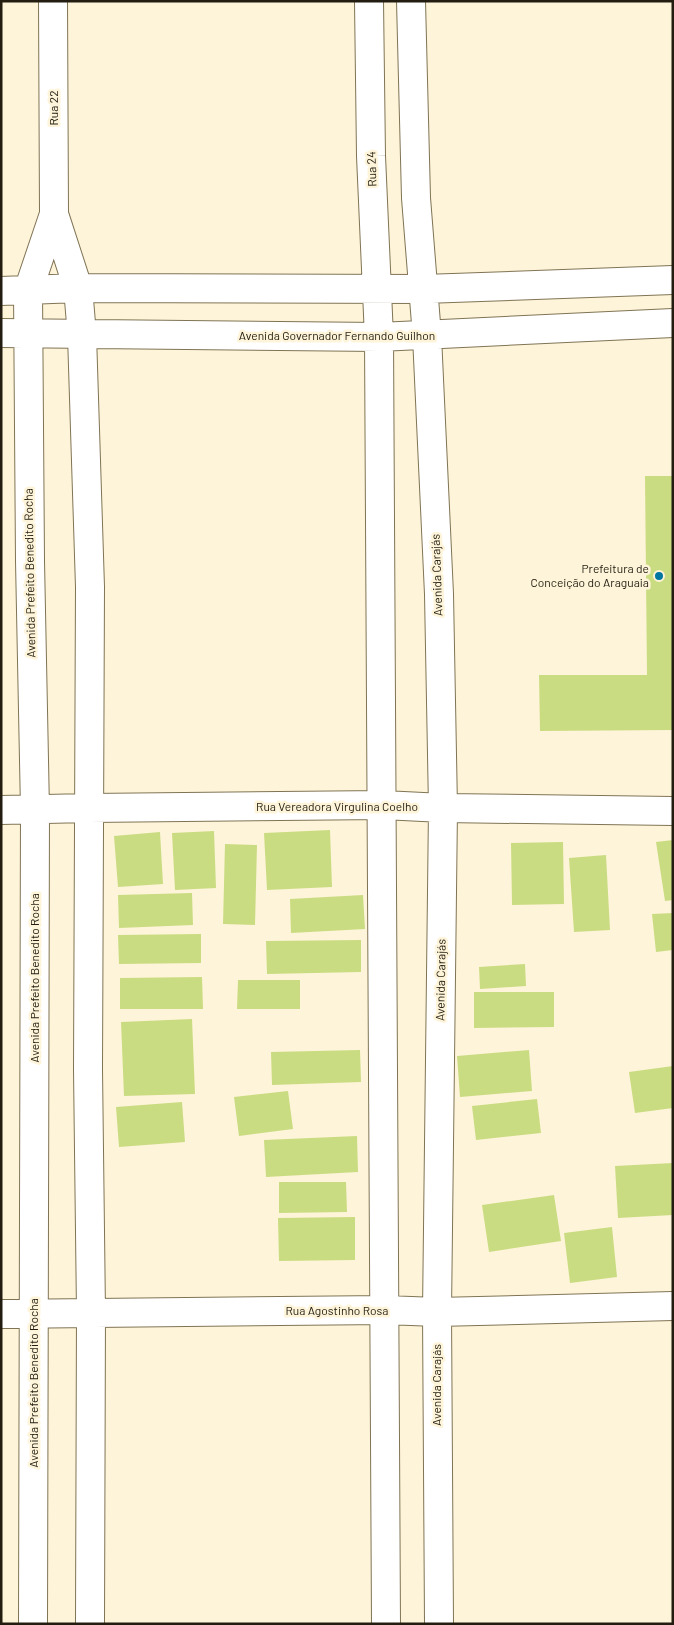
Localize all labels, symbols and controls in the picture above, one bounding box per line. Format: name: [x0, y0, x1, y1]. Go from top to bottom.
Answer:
street label: Rua 22: [46, 90, 60, 126]
street label: Rua 24: [363, 151, 379, 187]
street label: Avenida Governador Fernando Guilhon: [239, 328, 435, 342]
street label: Avenida Prefeito Benedito Rocha: [21, 488, 37, 658]
street label: Avenida Carajás: [428, 534, 444, 616]
place label: Prefeitura de Conceição do Araguaia: [530, 561, 649, 589]
marker: Prefeitura de Conceição do Araguaia: [653, 570, 665, 582]
street label: Rua Vereadora Virgulina Coelho: [256, 799, 418, 813]
street label: Avenida Prefeito Benedito Rocha: [27, 893, 41, 1063]
street label: Avenida Carajás: [432, 939, 448, 1021]
street label: Avenida Prefeito Benedito Rocha: [26, 1298, 40, 1468]
street label: Rua Agostinho Rosa: [285, 1303, 389, 1317]
street label: Avenida Carajás: [429, 1344, 443, 1426]

